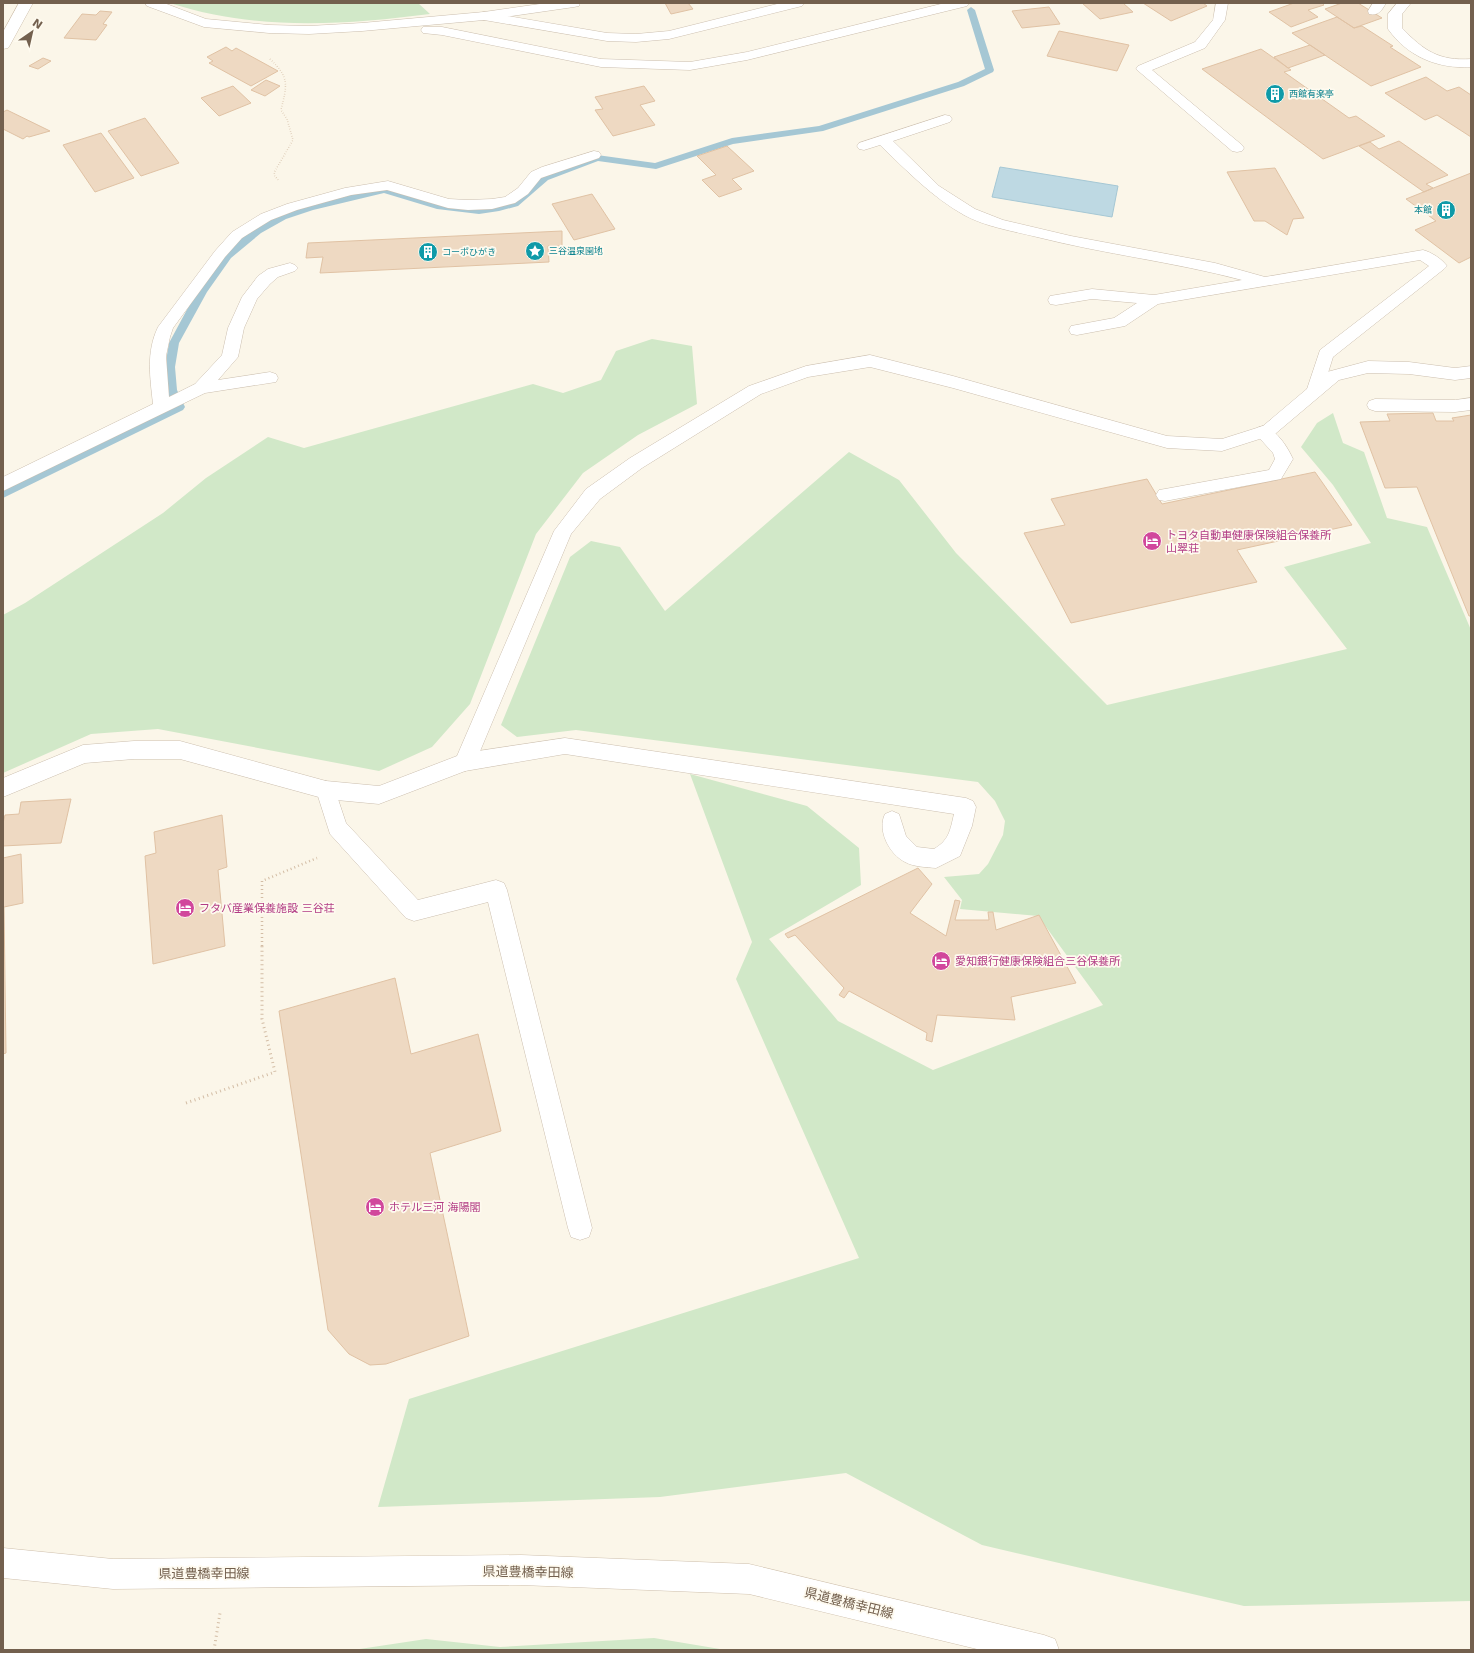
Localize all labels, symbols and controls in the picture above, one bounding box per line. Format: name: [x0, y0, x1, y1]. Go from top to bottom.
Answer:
north arrow: [12, 12, 52, 52]
text: N: [30, 16, 45, 32]
building icon: 西館有楽亭: [1264, 83, 1286, 105]
place label: 西館有楽亭: [1289, 89, 1334, 99]
building icon: 本館: [1435, 199, 1457, 221]
place label: 本館: [1414, 205, 1432, 215]
place icon: 三谷温泉園地: [524, 240, 546, 262]
building icon: コーポひがき: [417, 241, 439, 263]
place label: 三谷温泉園地: [549, 246, 603, 256]
place label: コーポひがき: [442, 247, 496, 257]
place label: トヨタ自動車健康保険組合保養所 山翠荘: [1166, 529, 1332, 555]
hotel icon: トヨタ自動車健康保険組合保養所 山翠荘: [1141, 530, 1163, 552]
hotel icon: フタバ産業保養施設 三谷荘: [174, 897, 196, 919]
place label: フタバ産業保養施設 三谷荘: [199, 902, 335, 915]
hotel icon: 愛知銀行健康保険組合三谷保養所: [930, 950, 952, 972]
place label: 愛知銀行健康保険組合三谷保養所: [955, 955, 1121, 968]
hotel icon: ホテル三河 海陽閣: [364, 1196, 386, 1218]
place label: ホテル三河 海陽閣: [389, 1201, 481, 1214]
street label: 県道豊橋幸田線: [482, 1564, 574, 1580]
street label: 県道豊橋幸田線: [158, 1566, 250, 1581]
street label: 県道豊橋幸田線: [803, 1585, 895, 1621]

